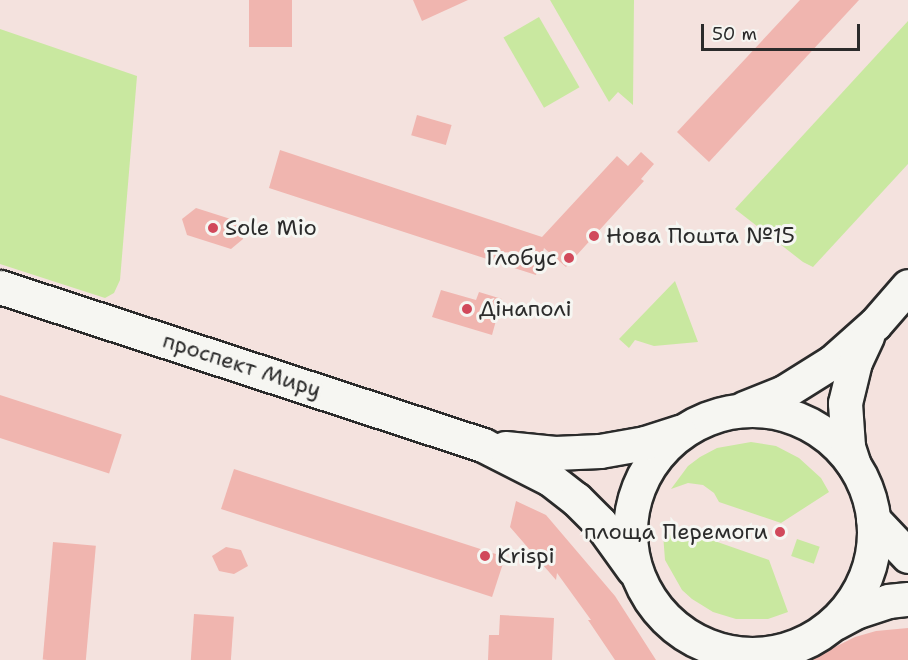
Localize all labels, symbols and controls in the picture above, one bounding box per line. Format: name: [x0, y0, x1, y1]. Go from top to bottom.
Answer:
scale bar: [704, 12, 863, 50]
text: 50 m: [712, 22, 757, 46]
place label: Sole Mio: [225, 215, 317, 241]
marker: Sole Mio: [206, 221, 220, 235]
place label: Нова Пошта №15: [606, 223, 795, 249]
marker: Нова Пошта №15: [587, 229, 601, 243]
place label: Глобус: [486, 245, 557, 271]
marker: Глобус: [562, 251, 576, 265]
place label: Дінаполі: [479, 296, 572, 322]
marker: Дінаполі: [460, 302, 474, 316]
street label: проспект Миру: [159, 327, 325, 403]
place label: площа Перемоги: [584, 519, 768, 545]
marker: площа Перемоги: [773, 525, 787, 539]
place label: Krispi: [497, 543, 555, 569]
marker: Krispi: [478, 549, 492, 563]

